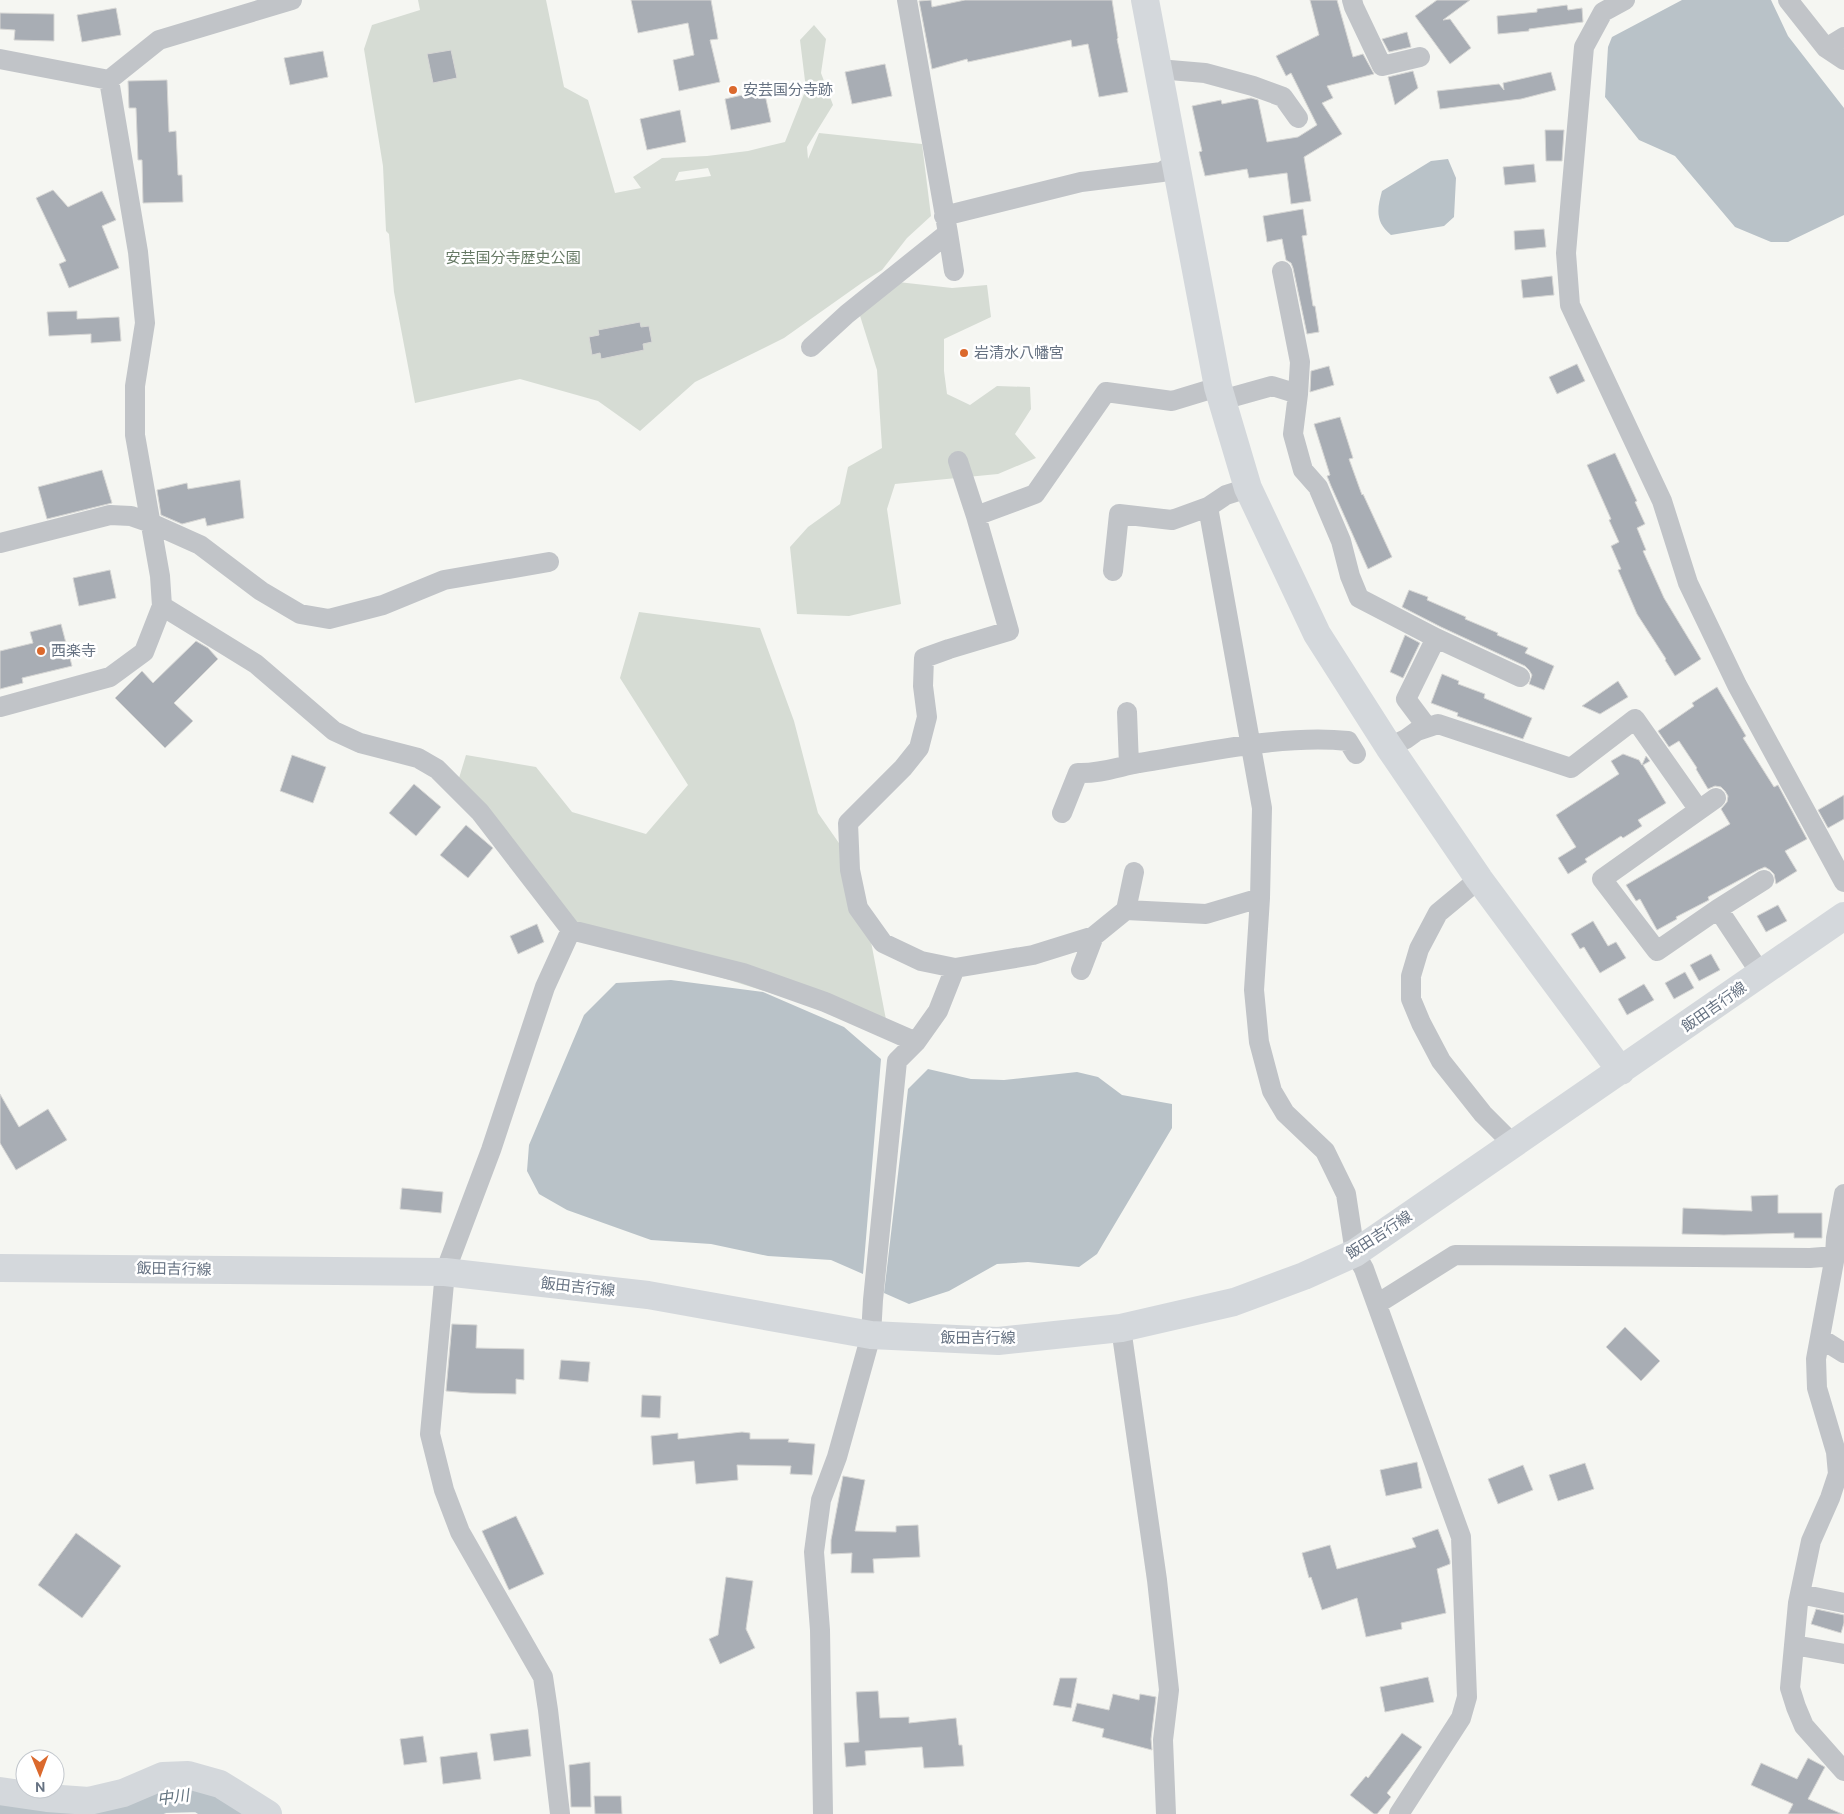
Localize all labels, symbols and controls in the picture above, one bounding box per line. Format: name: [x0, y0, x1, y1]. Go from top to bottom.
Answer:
place label: 安芸国分寺跡: [743, 80, 833, 100]
marker: 安芸国分寺跡: [727, 84, 739, 96]
park label: 安芸国分寺歴史公園: [445, 248, 581, 268]
place label: 岩清水八幡宮: [974, 343, 1064, 363]
marker: 岩清水八幡宮: [958, 347, 970, 359]
place label: 西楽寺: [51, 641, 96, 661]
marker: 西楽寺: [35, 645, 47, 657]
street label: 飯田吉行線: [1678, 977, 1750, 1037]
street label: 飯田吉行線: [1342, 1206, 1416, 1264]
street label: 飯田吉行線: [136, 1258, 212, 1280]
street label: 飯田吉行線: [540, 1273, 616, 1301]
street label: 飯田吉行線: [940, 1328, 1016, 1348]
north arrow: [15, 1749, 65, 1799]
text: N: [35, 1778, 45, 1796]
water label: 中川: [156, 1784, 192, 1809]

